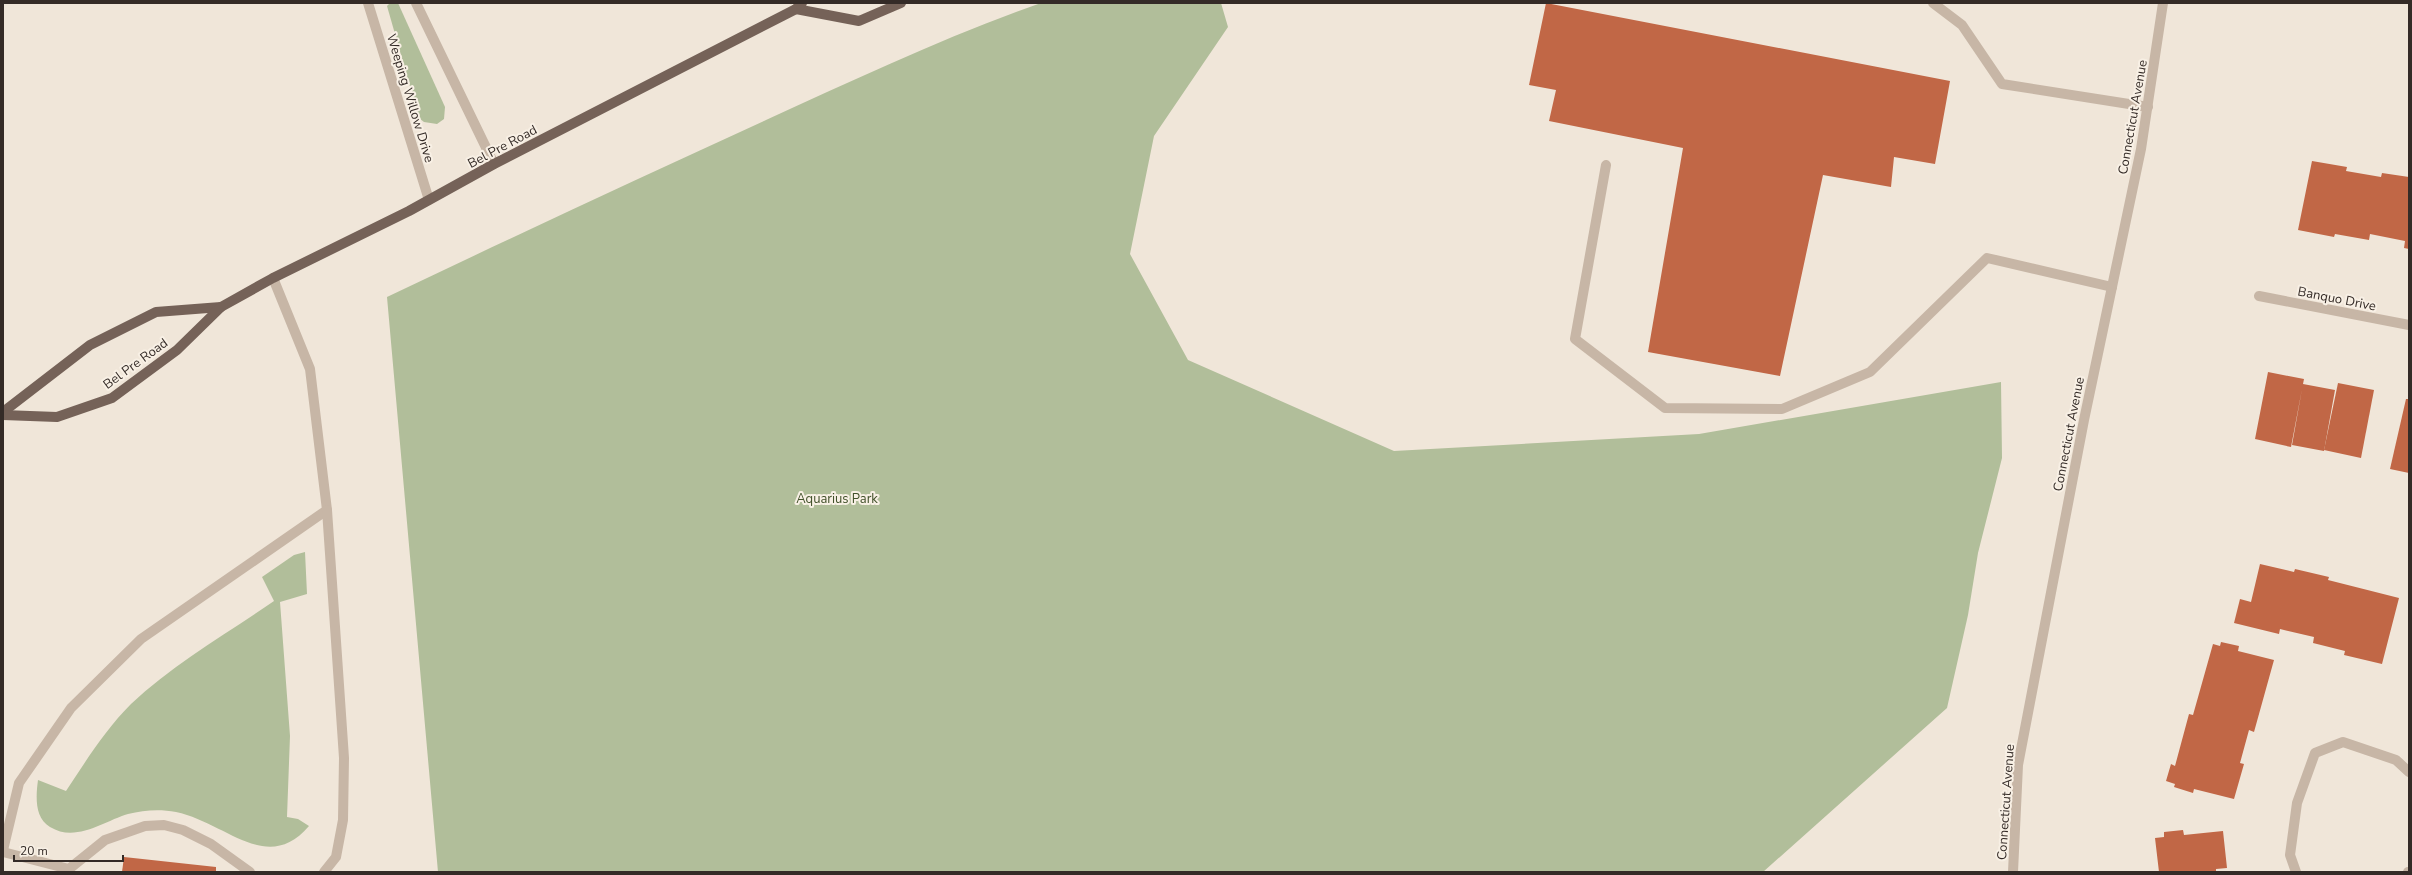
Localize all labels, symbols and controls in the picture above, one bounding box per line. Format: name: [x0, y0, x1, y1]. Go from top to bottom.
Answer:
street label: Weeping Willow Drive: [382, 32, 438, 165]
street label: Connecticut Avenue: [2114, 58, 2152, 176]
street label: Bel Pre Road: [465, 121, 540, 173]
street label: Banquo Drive: [2296, 283, 2378, 315]
street label: Bel Pre Road: [100, 334, 172, 393]
street label: Connecticut Avenue: [2049, 375, 2089, 493]
park label: Aquarius Park: [796, 490, 878, 508]
street label: Connecticut Avenue: [1993, 743, 2019, 861]
scale bar: [14, 837, 123, 863]
text: 20 m: [20, 843, 48, 859]

